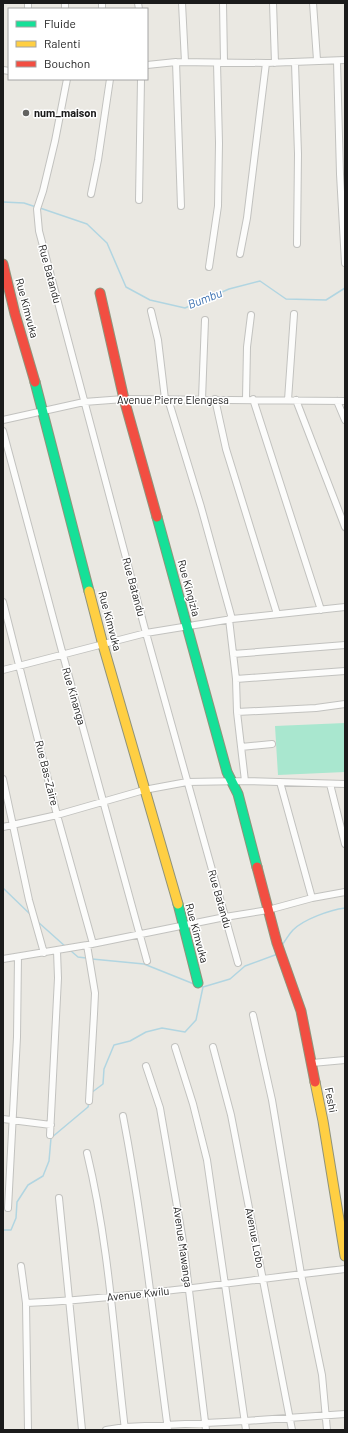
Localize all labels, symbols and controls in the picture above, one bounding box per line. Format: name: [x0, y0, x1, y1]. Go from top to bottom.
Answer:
legend: [8, 8, 148, 80]
text: Fluide: [44, 16, 76, 30]
text: Ralenti: [44, 36, 81, 50]
text: Bouchon: [44, 56, 90, 70]
place label: num_maison: [34, 106, 96, 119]
marker: num_maison: [21, 108, 31, 118]
street label: Rue Batandu: [36, 243, 65, 305]
street label: Rue Kimvuka: [13, 277, 42, 339]
water label: Bumbu: [186, 285, 224, 311]
street label: Avenue Pierre Elengesa: [117, 393, 229, 406]
street label: Rue Batandu: [120, 556, 149, 618]
street label: Rue Kingizia: [176, 558, 203, 618]
street label: Rue Kimvuka: [96, 590, 125, 652]
street label: Rue Kinanga: [60, 666, 89, 726]
street label: Rue Bas-Zaire: [33, 739, 62, 807]
street label: Rue Batandu: [206, 868, 235, 930]
street label: Rue Kimvuka: [183, 902, 212, 964]
street label: Feshi: [323, 1086, 340, 1114]
street label: Avenue Mawanga: [171, 1206, 196, 1288]
street label: Avenue Lobo: [243, 1207, 268, 1269]
street label: Avenue Kwilu: [106, 1284, 170, 1303]

